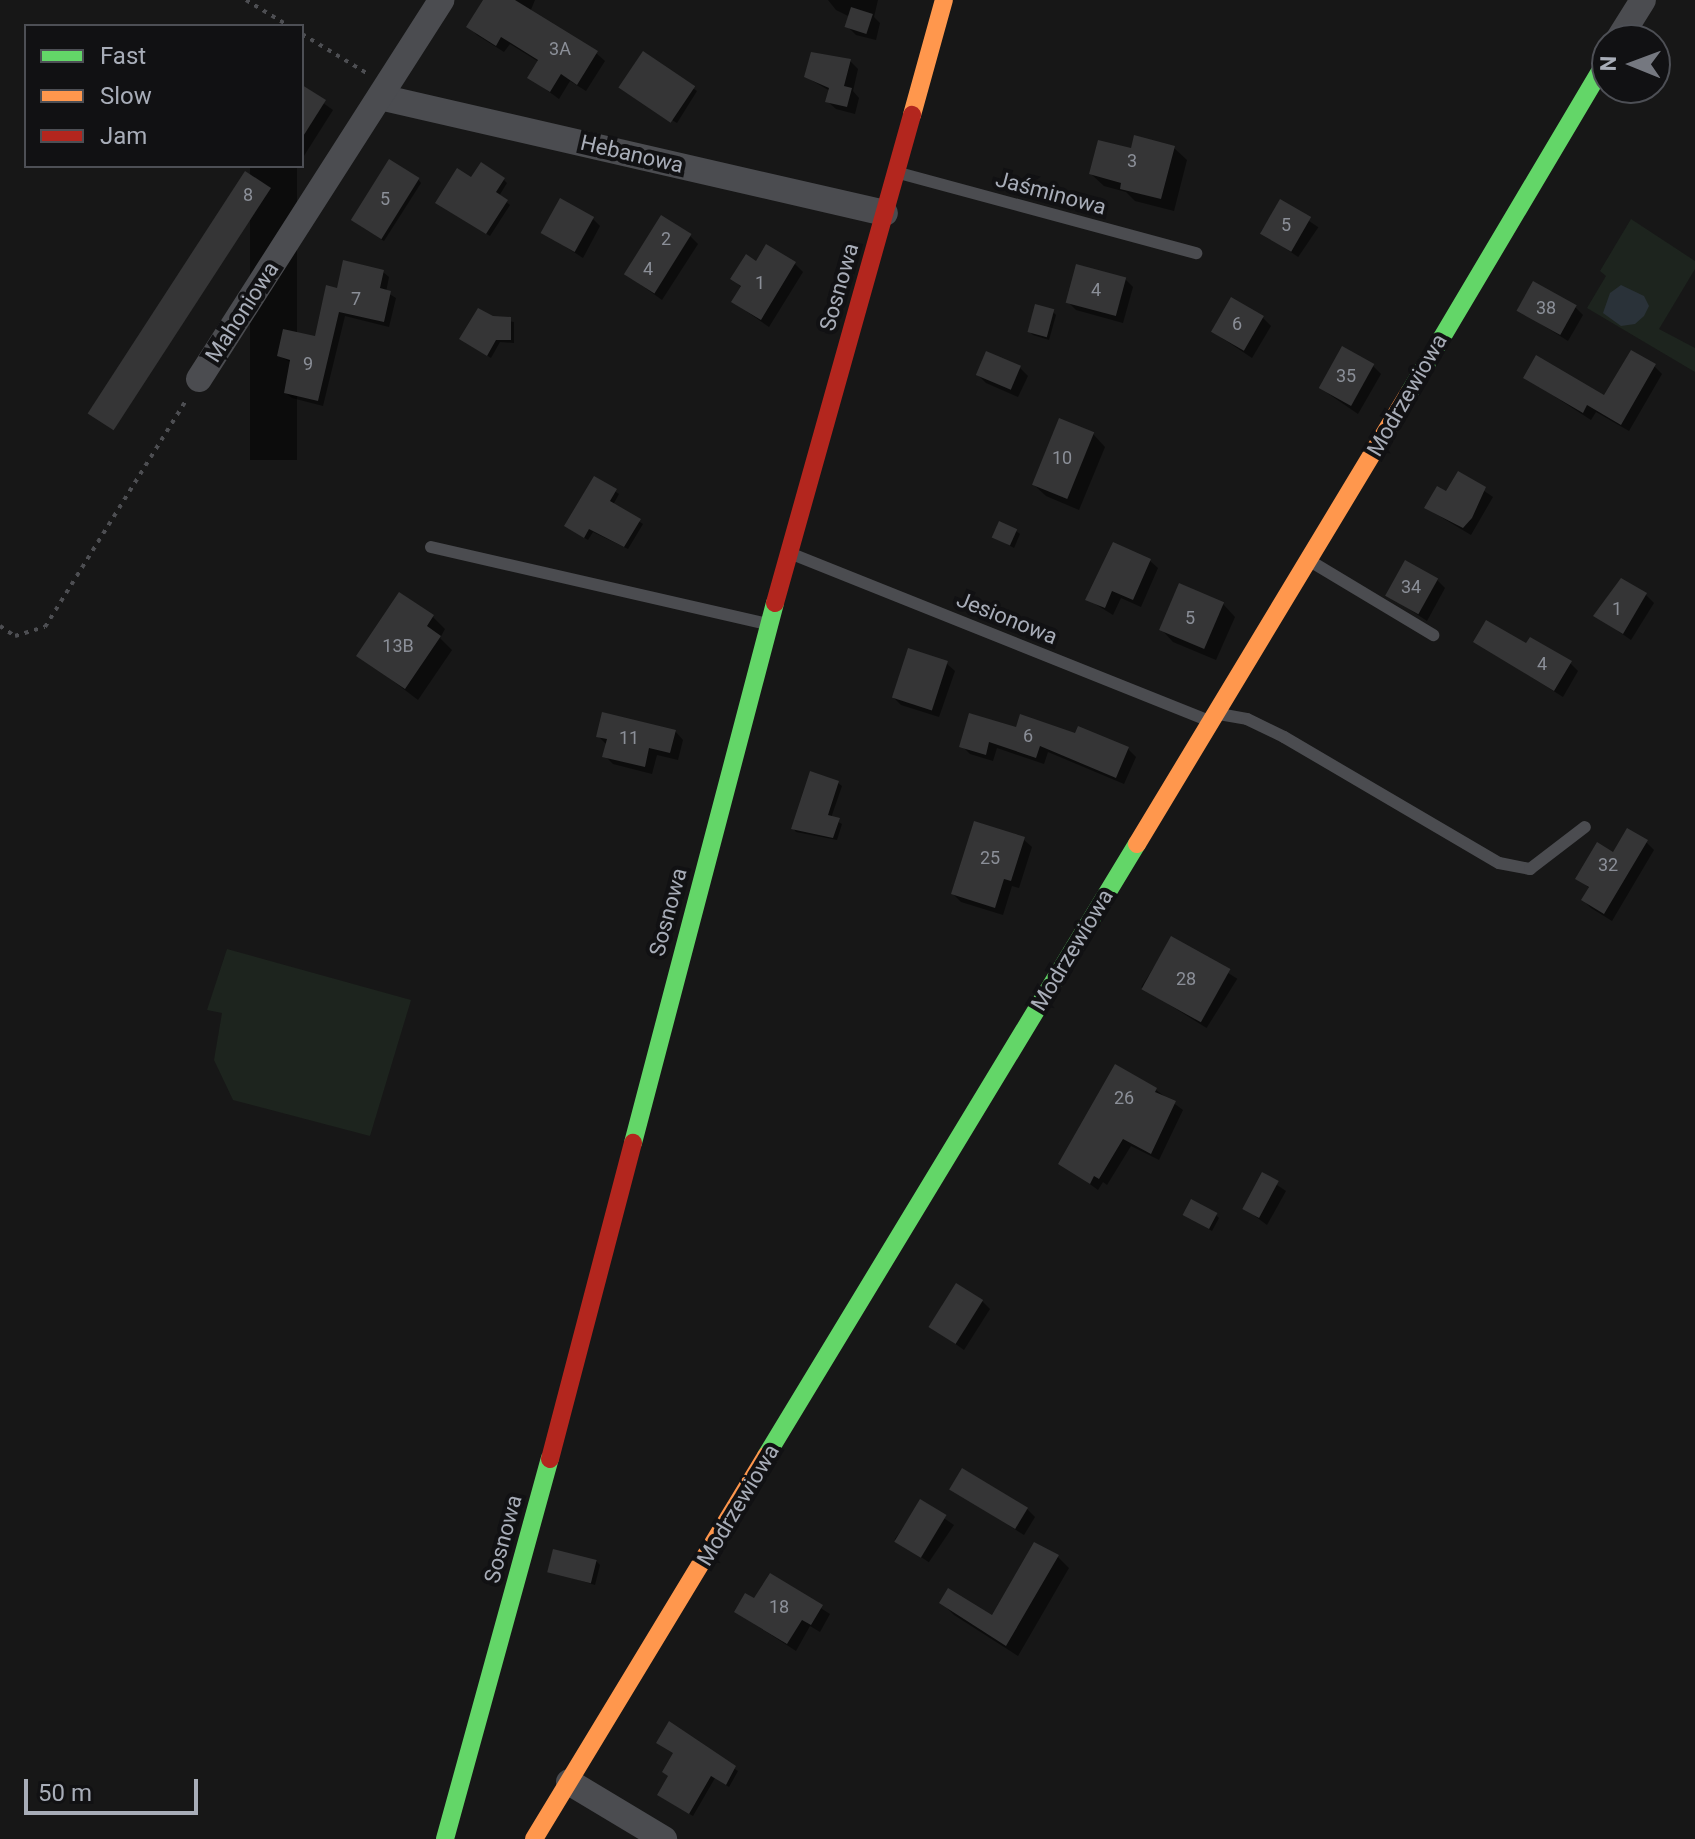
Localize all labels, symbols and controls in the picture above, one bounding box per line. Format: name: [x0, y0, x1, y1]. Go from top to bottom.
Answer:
legend: [24, 24, 304, 168]
north arrow: [1591, 24, 1671, 104]
house number: 3A: [549, 38, 571, 60]
text: Fast: [100, 42, 146, 70]
text: N: [1596, 56, 1621, 72]
text: Slow: [100, 82, 152, 110]
text: Jam: [100, 122, 147, 150]
street label: Hebanowa: [578, 129, 686, 179]
house number: 3: [1127, 150, 1137, 172]
street label: Jaśminowa: [993, 166, 1109, 220]
house number: 8: [243, 184, 253, 206]
house number: 5: [380, 188, 390, 210]
house number: 5: [1281, 214, 1291, 236]
house number: 2: [661, 228, 671, 250]
street label: Sosnowa: [814, 240, 864, 334]
street label: Mahoniowa: [200, 257, 284, 367]
house number: 4: [643, 258, 653, 280]
house number: 1: [755, 272, 765, 294]
house number: 4: [1091, 279, 1101, 301]
house number: 7: [351, 288, 361, 310]
house number: 38: [1536, 297, 1556, 319]
house number: 6: [1232, 313, 1242, 335]
street label: Modrzewiowa: [1361, 329, 1453, 461]
house number: 9: [303, 353, 313, 375]
house number: 35: [1336, 365, 1356, 387]
house number: 10: [1052, 447, 1072, 469]
house number: 34: [1401, 576, 1421, 598]
street label: Jesionowa: [953, 586, 1061, 650]
house number: 1: [1612, 598, 1622, 620]
house number: 5: [1185, 607, 1195, 629]
house number: 13B: [382, 635, 414, 657]
house number: 4: [1537, 653, 1547, 675]
house number: 6: [1023, 725, 1033, 747]
house number: 11: [619, 727, 639, 749]
house number: 25: [980, 847, 1000, 869]
house number: 32: [1598, 854, 1618, 876]
street label: Sosnowa: [644, 865, 692, 959]
street label: Modrzewiowa: [1025, 885, 1119, 1015]
house number: 28: [1176, 968, 1196, 990]
house number: 26: [1114, 1087, 1134, 1109]
street label: Modrzewiowa: [691, 1440, 785, 1570]
street label: Sosnowa: [479, 1492, 527, 1586]
house number: 18: [769, 1596, 789, 1618]
scale bar: [28, 1763, 202, 1813]
text: 50 m: [38, 1779, 92, 1807]

